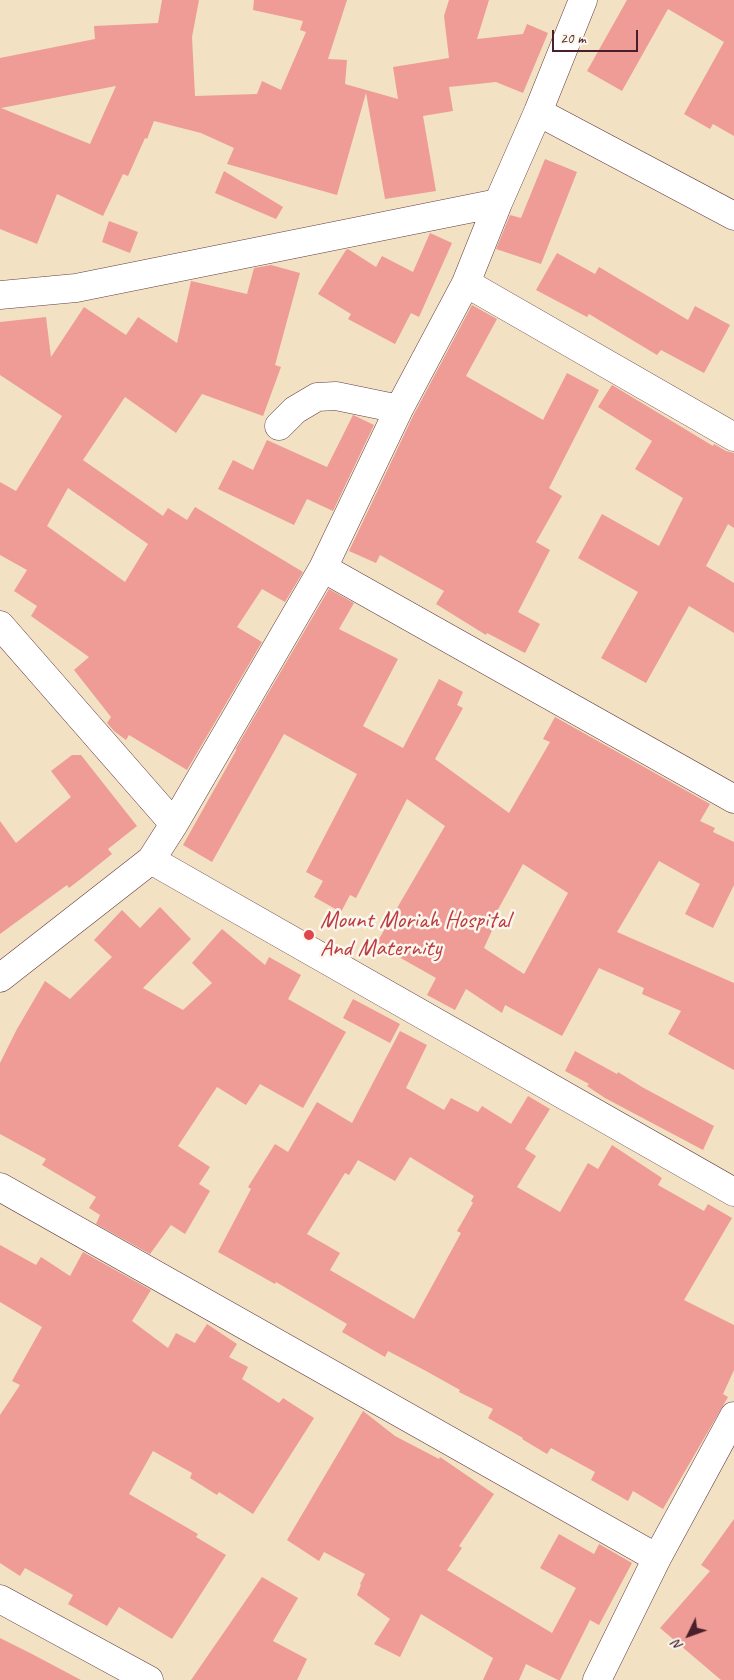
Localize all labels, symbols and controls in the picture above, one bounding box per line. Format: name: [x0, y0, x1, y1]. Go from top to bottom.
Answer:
scale bar: [554, 20, 640, 52]
text: 20 m: [560, 29, 586, 48]
place label: Mount Moriah Hospital And Maternity: [320, 907, 510, 963]
marker: Mount Moriah Hospital And Maternity: [302, 928, 316, 942]
north arrow: [664, 1610, 714, 1660]
text: N: [668, 1636, 687, 1654]

